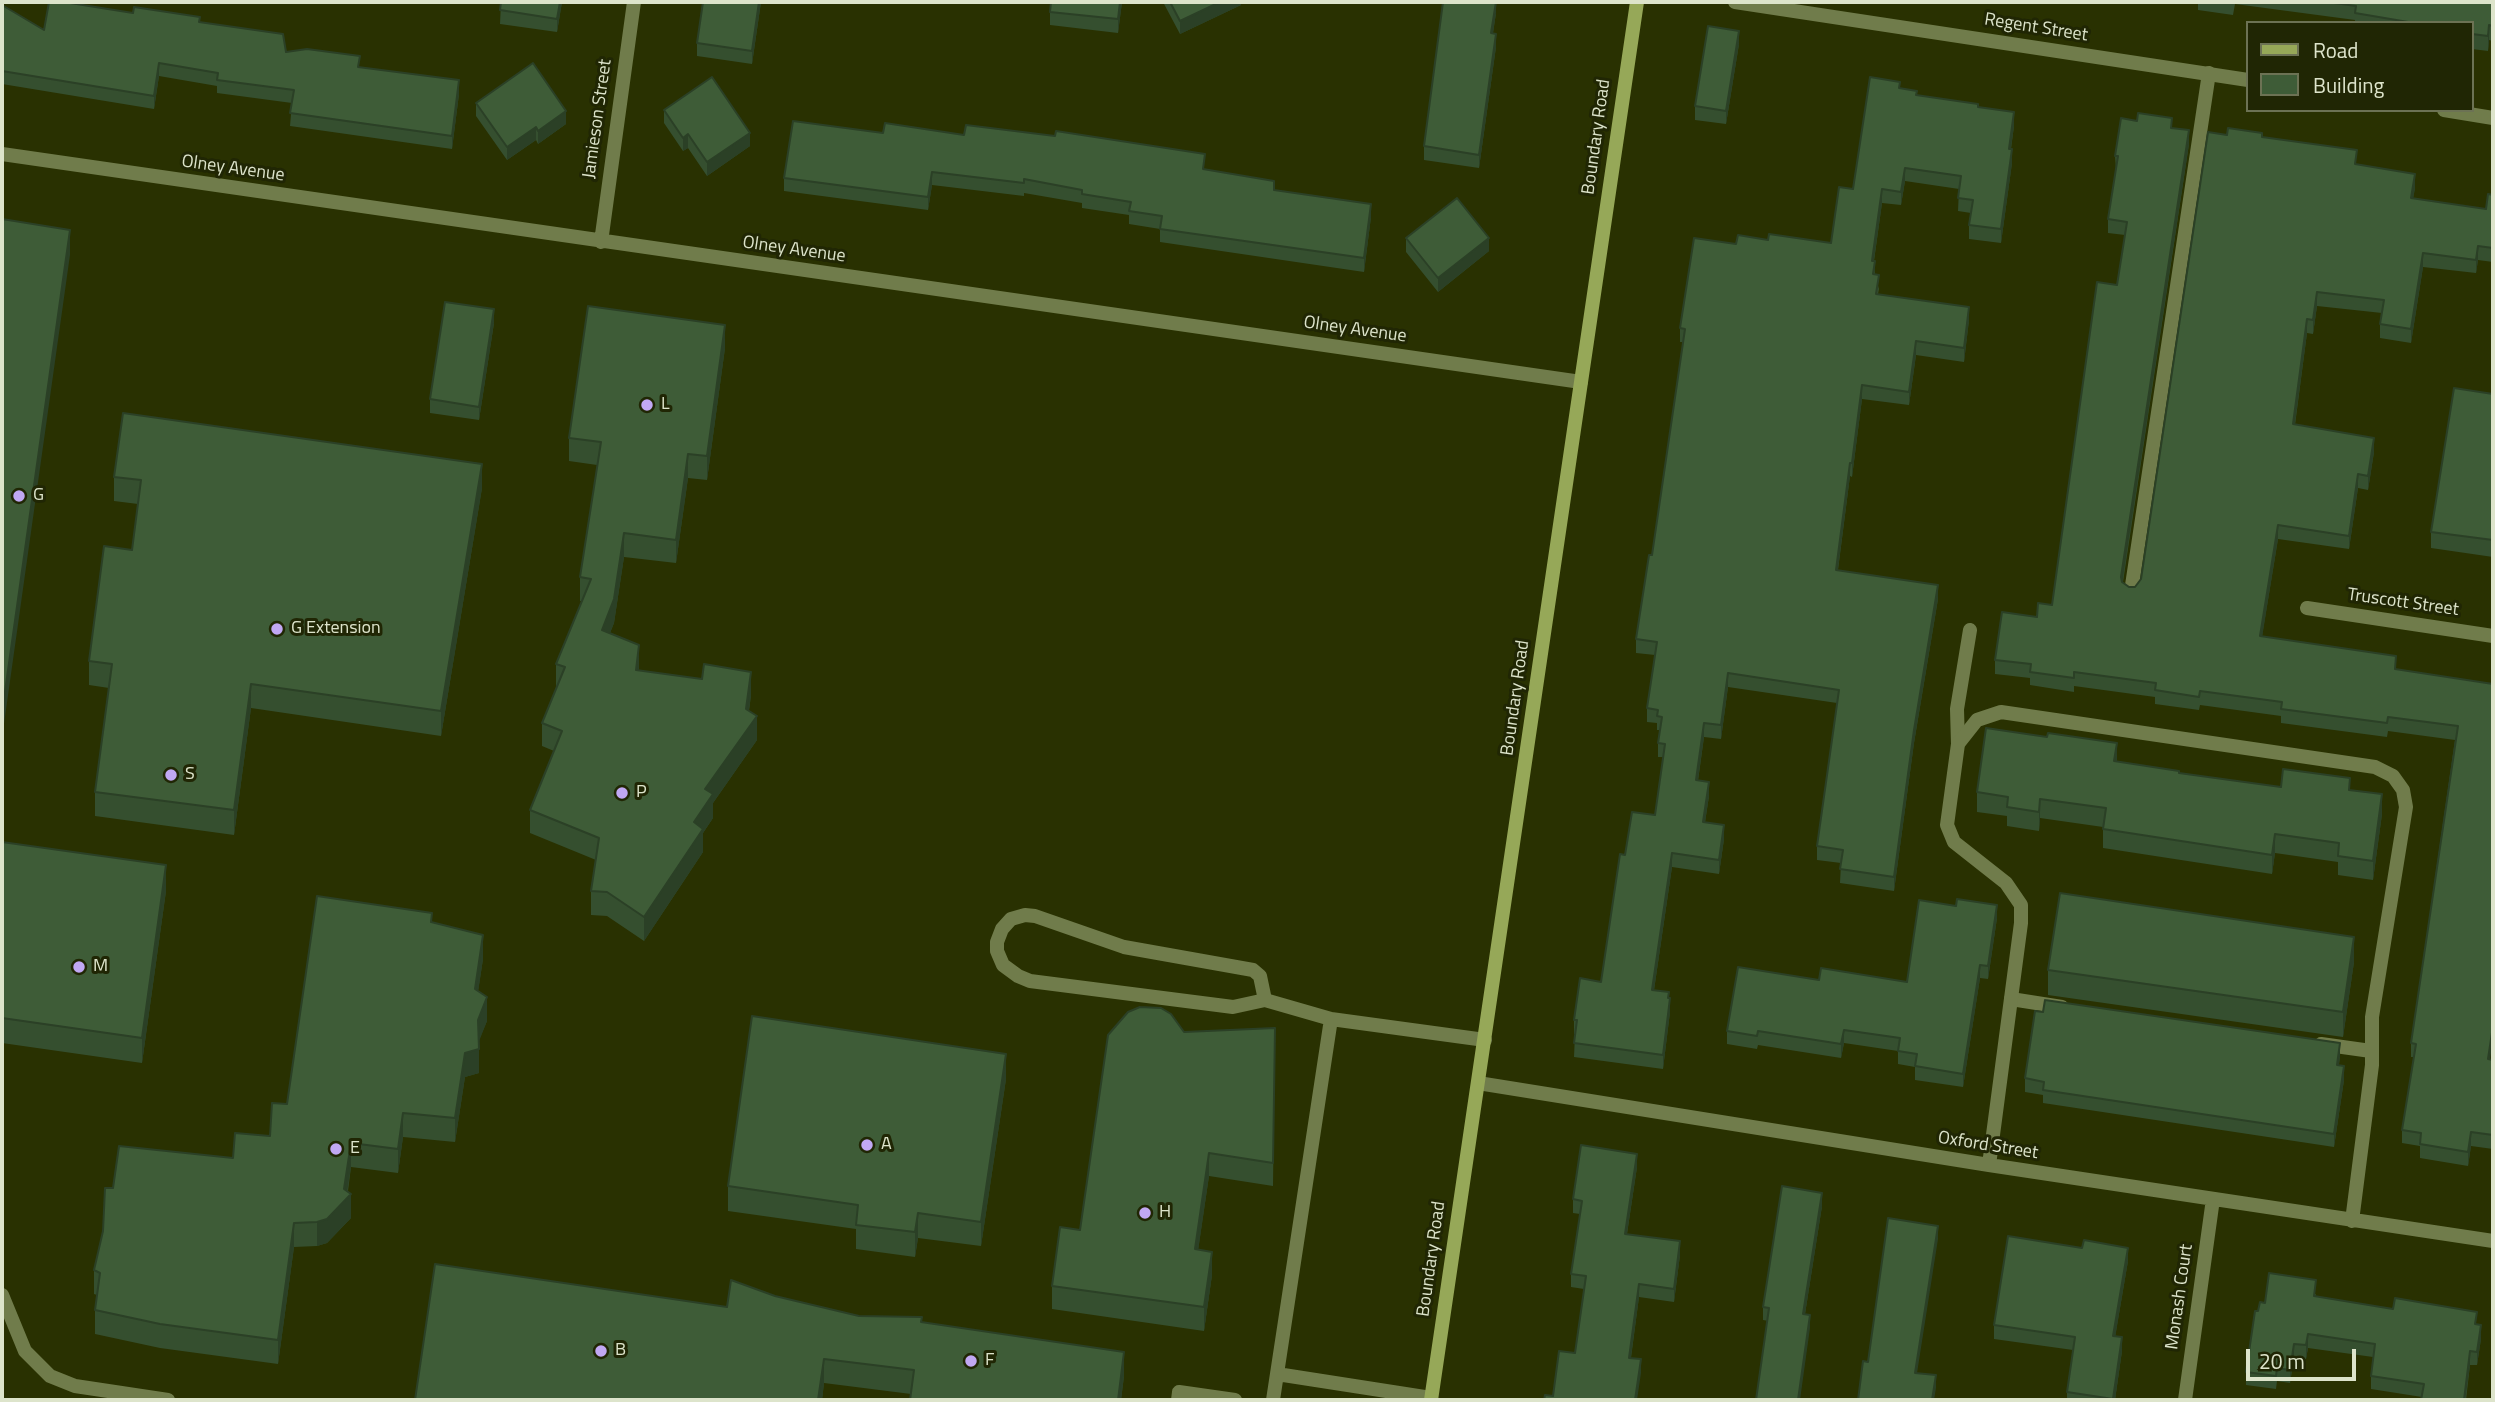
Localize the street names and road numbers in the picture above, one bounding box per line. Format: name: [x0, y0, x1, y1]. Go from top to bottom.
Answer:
street label: Regent Street: [1983, 9, 2089, 47]
street label: Jamieson Street: [579, 58, 617, 180]
street label: Boundary Road: [1578, 78, 1616, 196]
street label: Olney Avenue: [180, 151, 286, 187]
street label: Olney Avenue: [741, 232, 847, 268]
street label: Olney Avenue: [1302, 312, 1408, 348]
street label: Truscott Street: [2346, 584, 2460, 622]
street label: Boundary Road: [1497, 639, 1535, 757]
street label: Oxford Street: [1936, 1127, 2040, 1165]
street label: Boundary Road: [1413, 1200, 1451, 1318]
street label: Monash Court: [2162, 1243, 2198, 1351]

